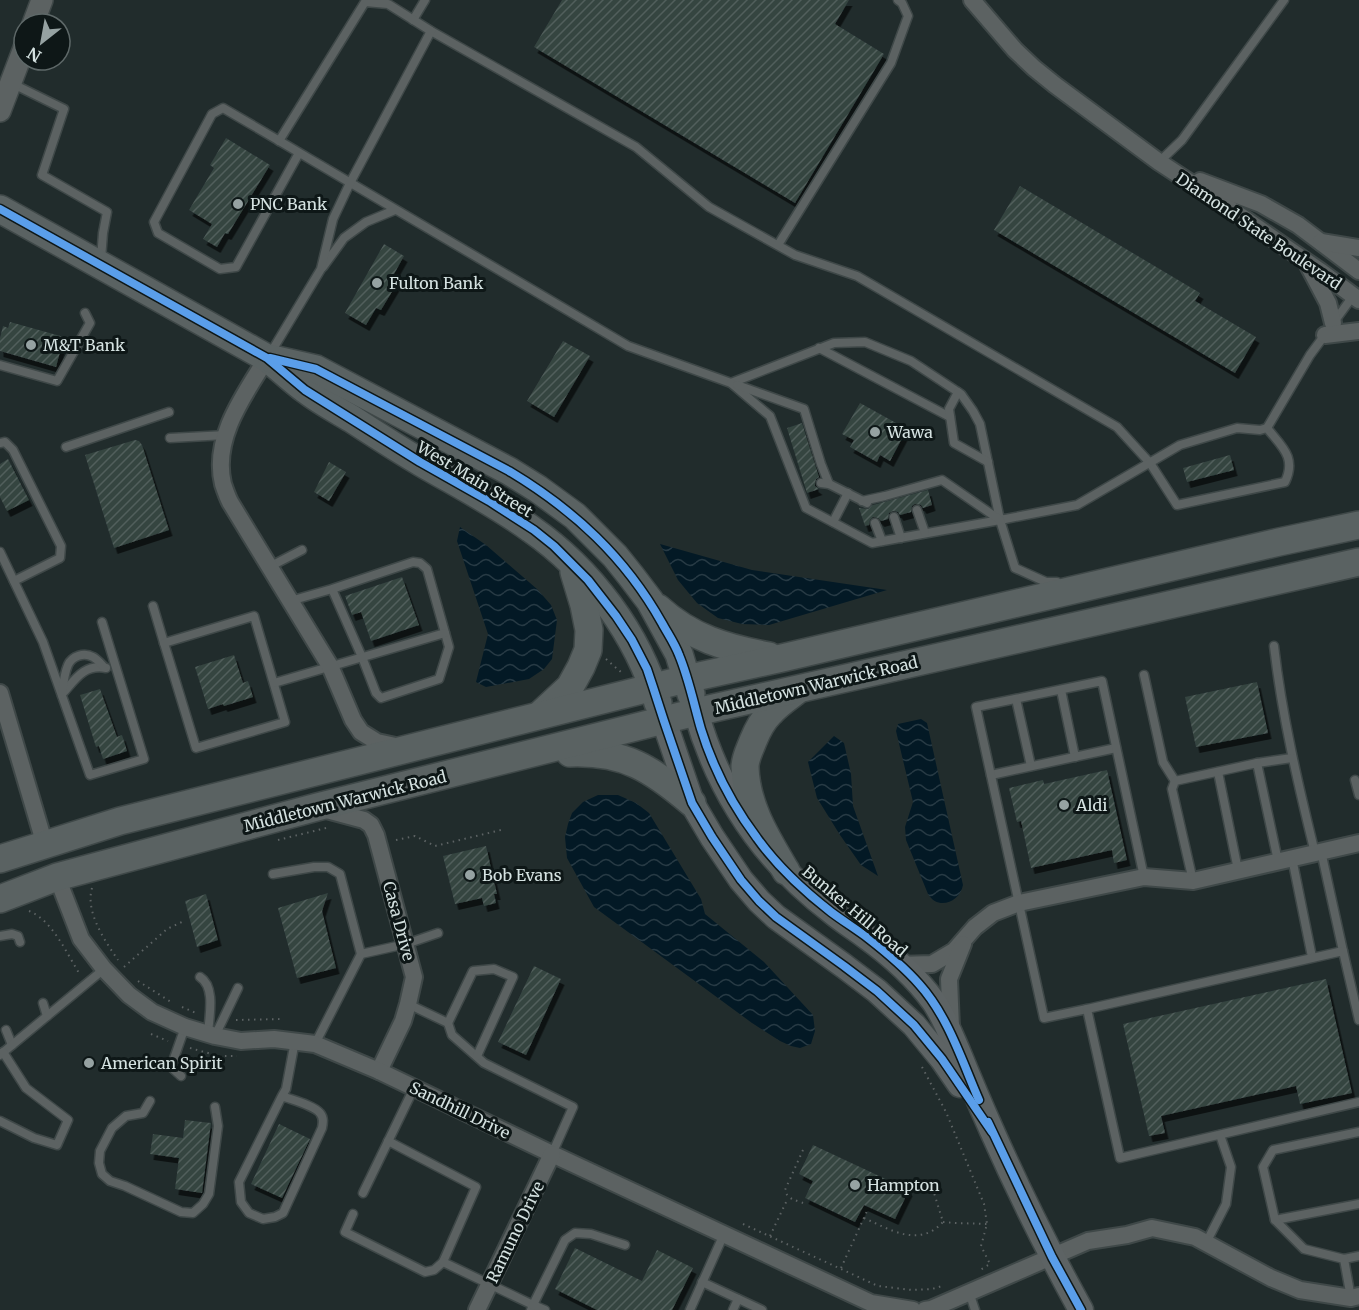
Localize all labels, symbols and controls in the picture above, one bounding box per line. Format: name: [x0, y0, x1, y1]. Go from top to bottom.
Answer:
north arrow: [12, 12, 72, 72]
text: N: [23, 43, 45, 67]
street label: Diamond State Boulevard: [1173, 168, 1346, 294]
place label: PNC Bank: [250, 194, 328, 214]
marker: PNC Bank: [231, 197, 245, 211]
place label: Fulton Bank: [389, 273, 484, 293]
marker: Fulton Bank: [370, 276, 384, 290]
place label: M&T Bank: [43, 335, 126, 355]
marker: M&T Bank: [24, 338, 38, 352]
place label: Wawa: [886, 422, 933, 442]
marker: Wawa: [868, 425, 882, 439]
street label: West Main Street: [413, 436, 537, 522]
street label: Middletown Warwick Road: [712, 652, 920, 718]
street label: Middletown Warwick Road: [242, 766, 449, 836]
place label: Aldi: [1075, 795, 1107, 815]
marker: Aldi: [1057, 798, 1071, 812]
street label: Bunker Hill Road: [798, 861, 912, 961]
place label: Bob Evans: [482, 865, 562, 885]
marker: Bob Evans: [463, 868, 477, 882]
street label: Casa Drive: [379, 879, 419, 963]
place label: American Spirit: [100, 1053, 223, 1073]
marker: American Spirit: [82, 1056, 96, 1070]
street label: Sandhill Drive: [406, 1077, 514, 1143]
place label: Hampton: [867, 1175, 940, 1195]
street label: Ramuno Drive: [482, 1178, 548, 1286]
marker: Hampton: [848, 1178, 862, 1192]

